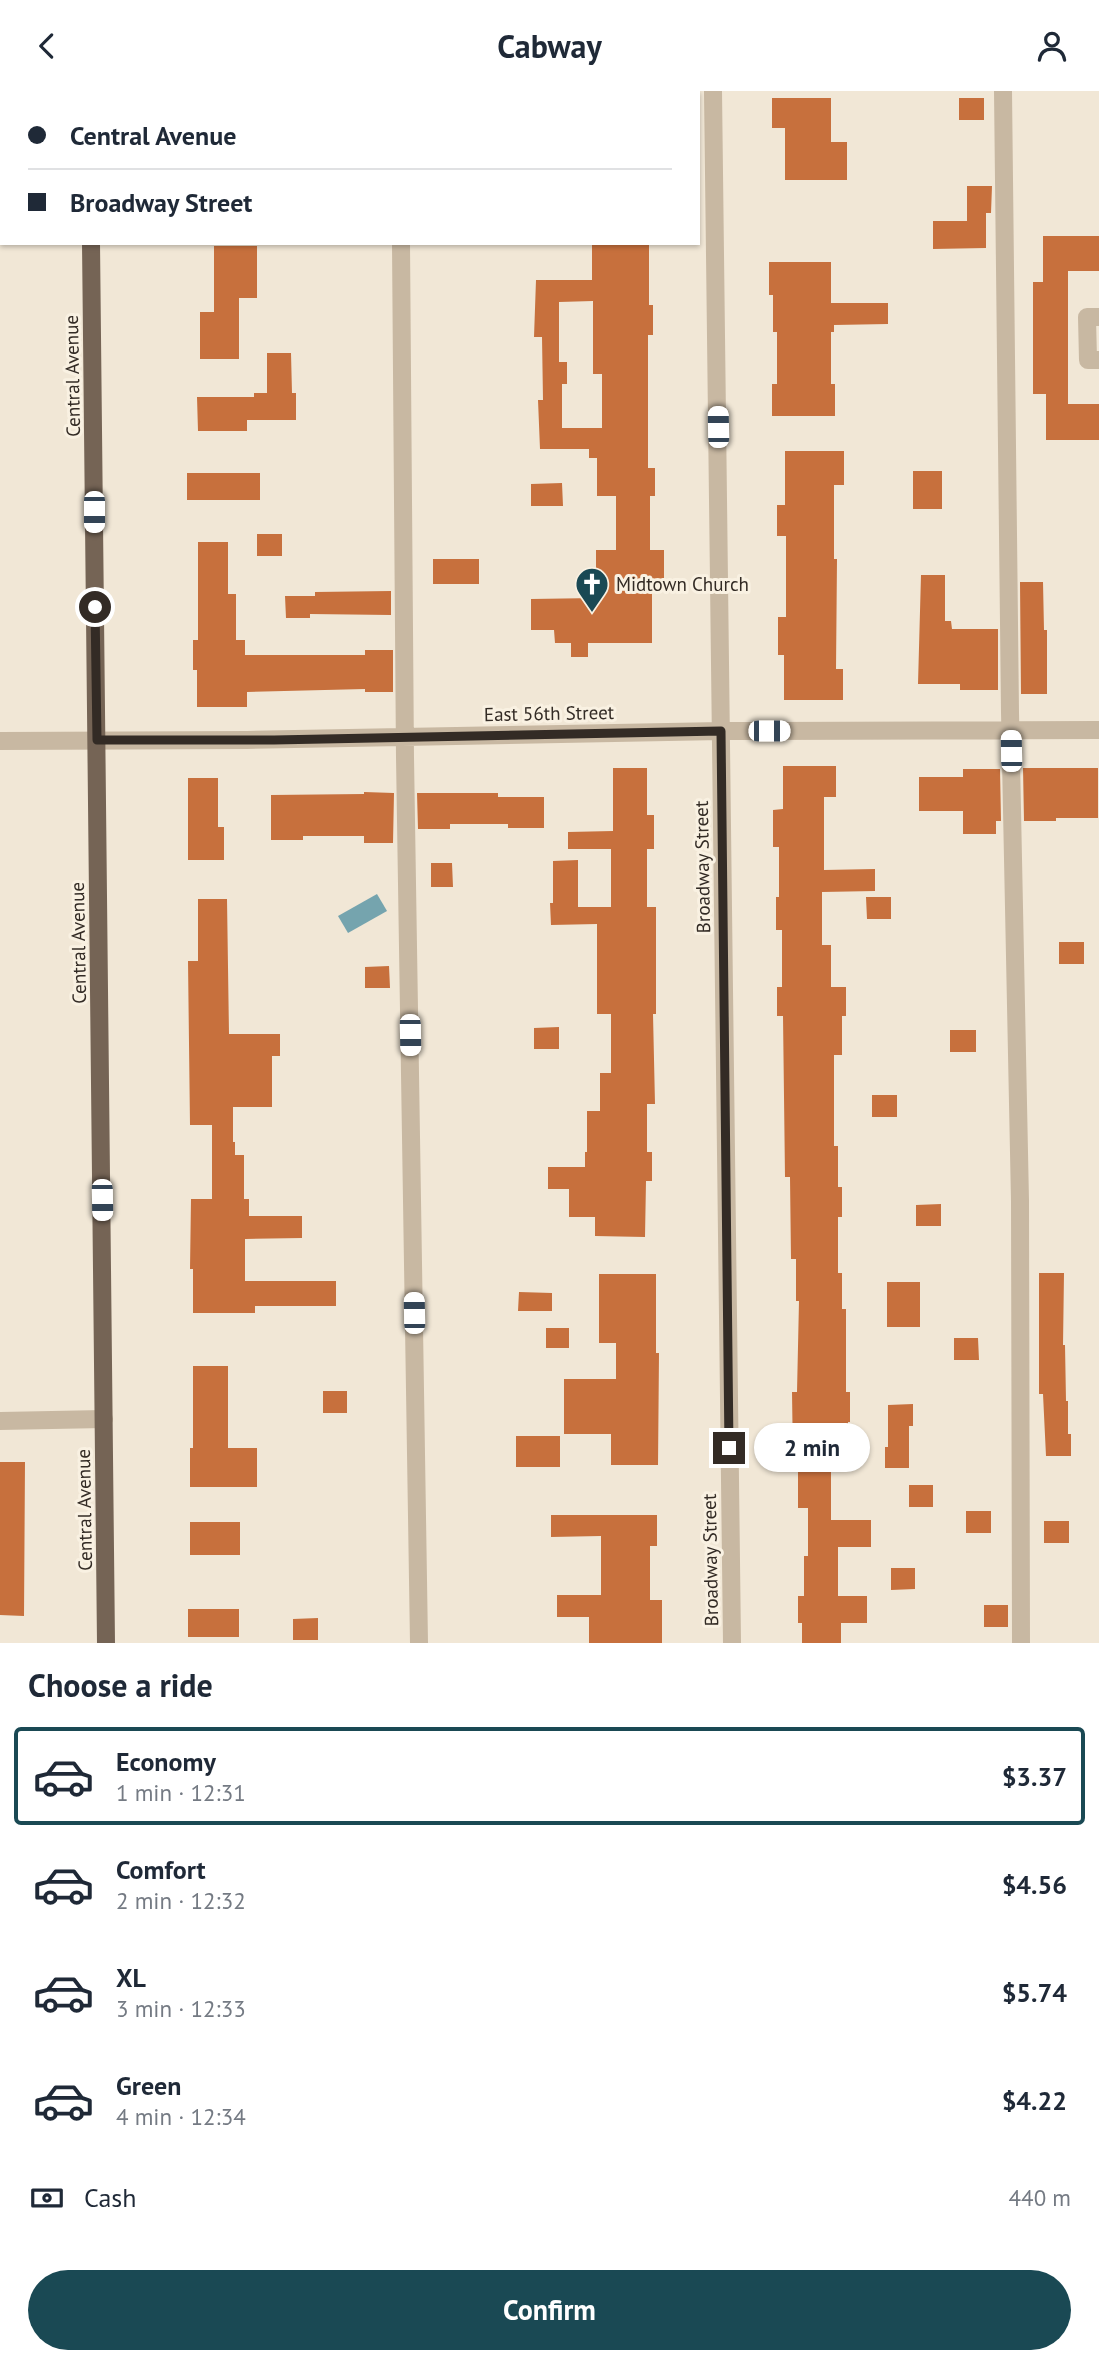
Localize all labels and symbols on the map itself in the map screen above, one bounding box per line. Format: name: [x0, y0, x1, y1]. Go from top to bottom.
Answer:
street label: Central Avenue: [59, 315, 85, 437]
car: [708, 406, 729, 448]
car: [84, 491, 105, 533]
church icon: Midtown Church: [573, 565, 611, 614]
place label: Midtown Church: [616, 572, 749, 596]
route start: [79, 591, 111, 623]
street label: East 56th Street: [484, 700, 615, 726]
car: [749, 721, 791, 742]
car: [1001, 730, 1022, 772]
street label: Broadway Street: [689, 800, 715, 933]
street label: Central Avenue: [65, 882, 91, 1004]
car: [400, 1014, 421, 1056]
car: [92, 1179, 113, 1221]
car: [404, 1292, 425, 1334]
callout: 2 min: [754, 1423, 869, 1473]
route end: [713, 1432, 745, 1464]
street label: Central Avenue: [71, 1449, 97, 1571]
street label: Broadway Street: [697, 1493, 723, 1626]

